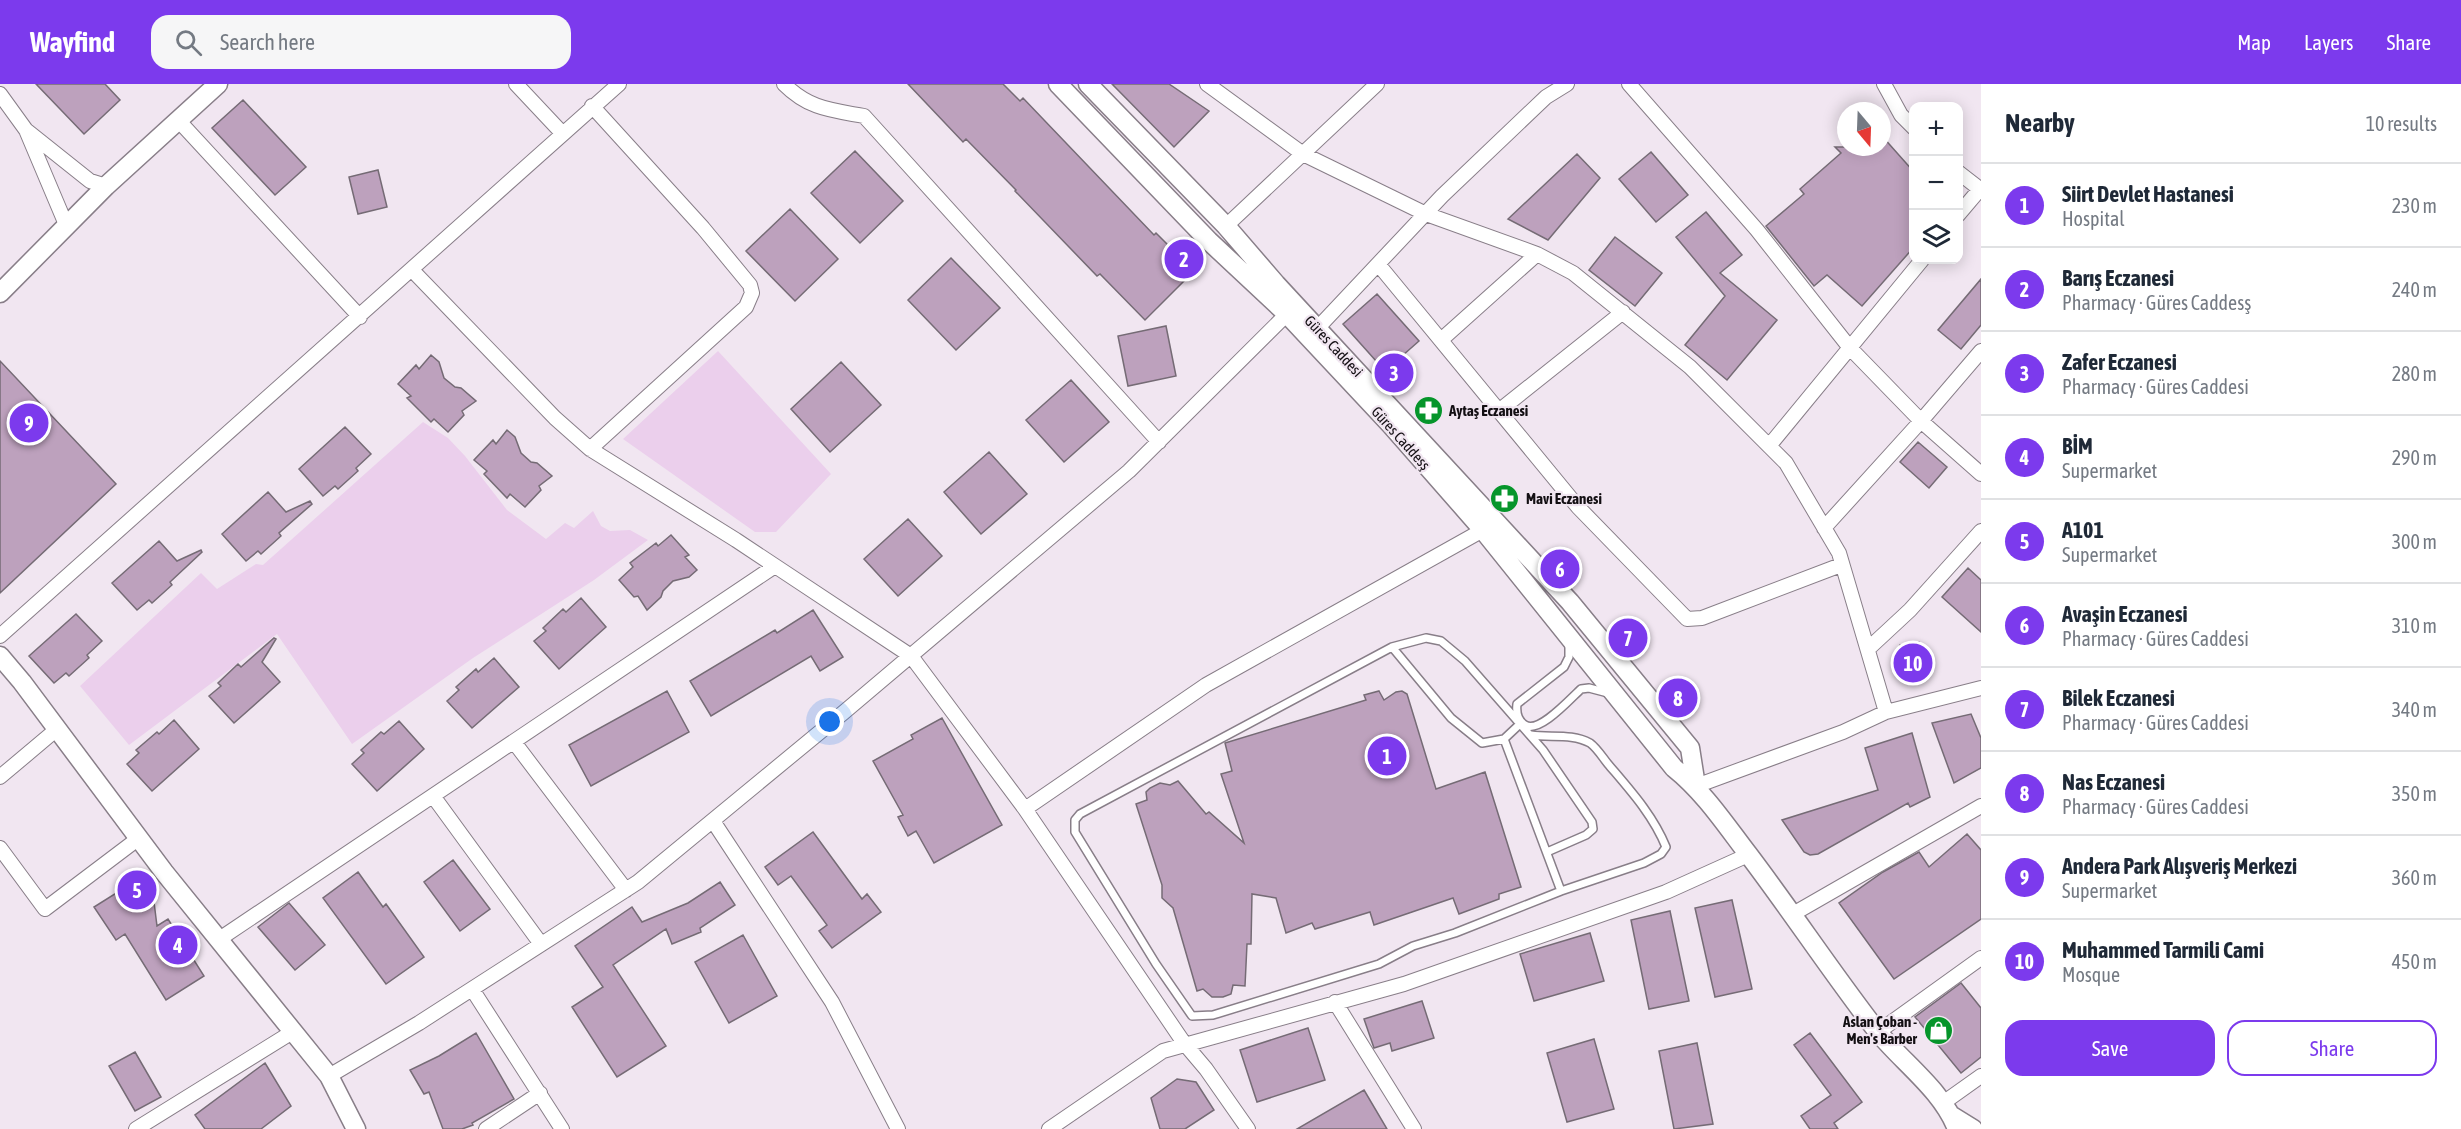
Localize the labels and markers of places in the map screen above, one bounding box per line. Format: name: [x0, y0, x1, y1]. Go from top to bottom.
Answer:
pin: 2: [1164, 236, 1204, 282]
pin: 3: [1374, 350, 1414, 396]
pharmacy icon: Aytaş Eczanesi: [1412, 394, 1444, 426]
pin: 9: [9, 400, 48, 446]
place label: Aytaş Eczanesi: [1448, 402, 1528, 419]
pharmacy icon: Mavi Eczanesi: [1489, 482, 1521, 514]
place label: Mavi Eczanesi: [1526, 490, 1602, 507]
pin: 6: [1540, 546, 1580, 592]
pin: 7: [1608, 616, 1648, 660]
pin: 10: [1894, 640, 1932, 686]
pin: 8: [1658, 676, 1698, 720]
pin: 1: [1368, 734, 1406, 778]
pin: 5: [118, 868, 156, 912]
pin: 4: [158, 922, 198, 968]
place label: Aslan Çoban - Men's Barber: [1842, 1013, 1918, 1047]
shop icon: Aslan Çoban - Men's Barber: [1922, 1014, 1954, 1046]

